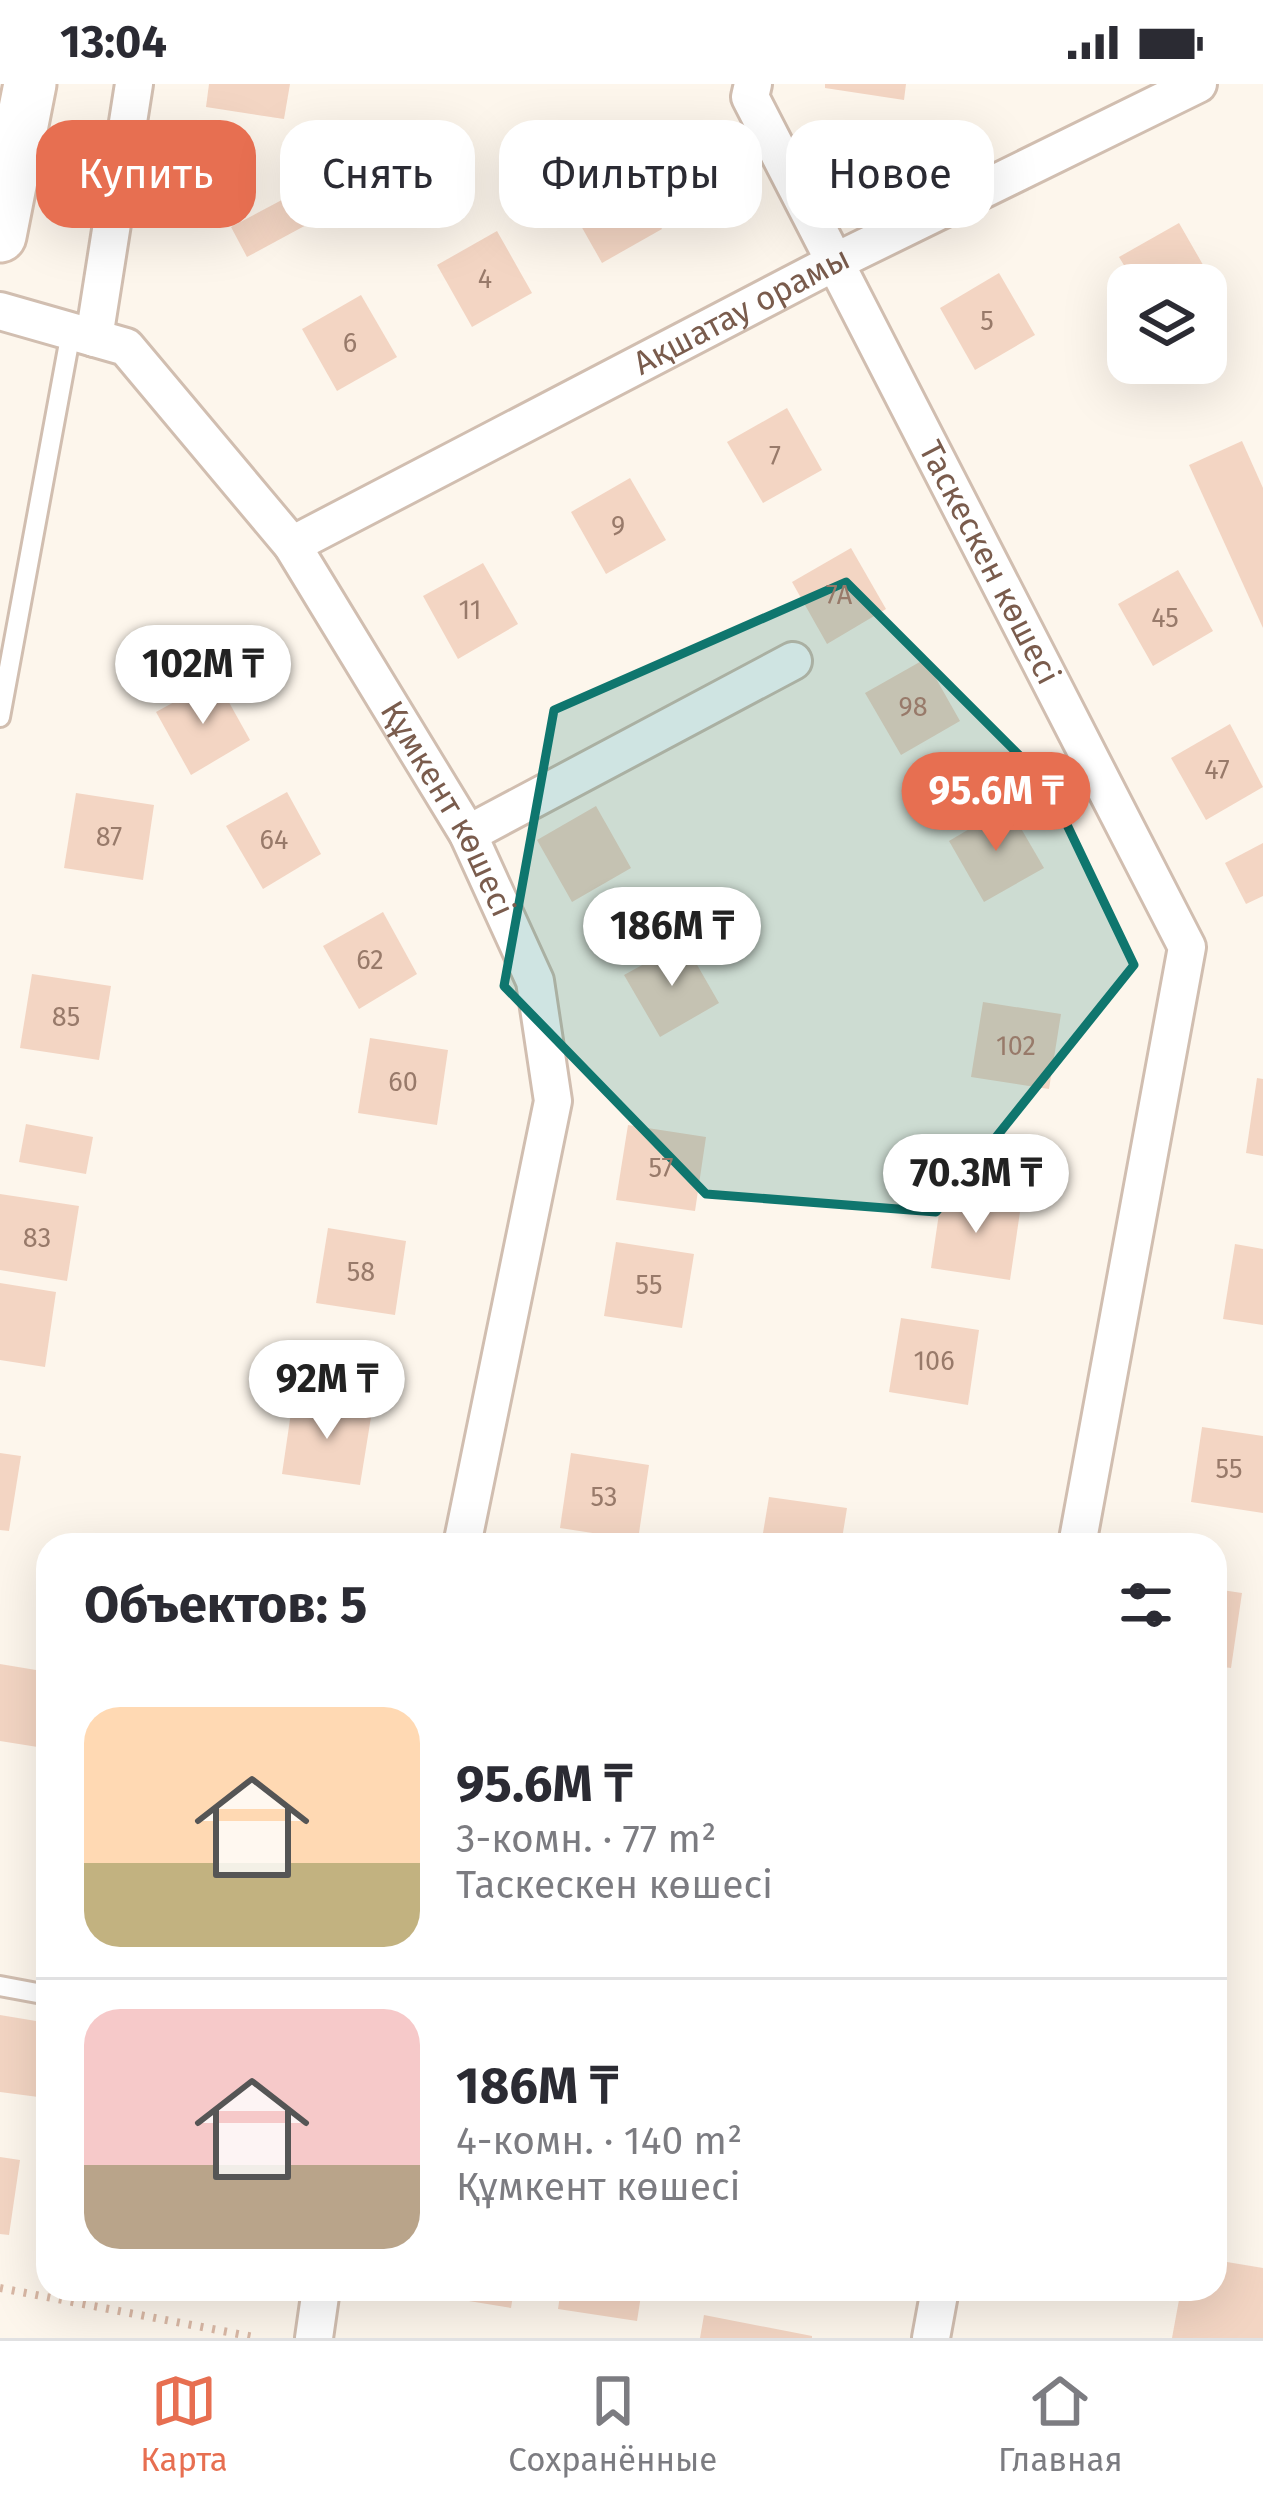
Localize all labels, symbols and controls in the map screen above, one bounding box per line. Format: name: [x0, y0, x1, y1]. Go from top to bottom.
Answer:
text: 13:04: [60, 15, 167, 69]
chip: Купить: [36, 120, 256, 228]
chip: Снять: [280, 120, 475, 228]
chip: Фильтры: [499, 120, 762, 228]
chip: Новое: [786, 120, 994, 228]
street label: Ақшатау орамы: [627, 238, 856, 384]
house number: 4: [478, 263, 492, 295]
map controls: [1107, 264, 1227, 384]
button: layers: [1107, 264, 1227, 384]
house number: 5: [980, 305, 994, 337]
house number: 6: [343, 327, 357, 359]
street label: Таскескен көшесі: [910, 434, 1069, 691]
house number: 7: [769, 440, 781, 472]
house number: 9: [611, 510, 625, 542]
house number: 7А: [826, 579, 853, 611]
house number: 11: [458, 594, 482, 626]
house number: 45: [1151, 602, 1179, 634]
pin: 102M ₸: [105, 625, 301, 727]
text: 102M ₸: [142, 641, 264, 687]
house number: 98: [898, 691, 928, 723]
street label: Құмкент көшесі: [372, 694, 523, 923]
pin: 95.6M ₸: [885, 752, 1107, 854]
house number: 47: [1204, 754, 1230, 786]
text: 95.6M ₸: [929, 768, 1063, 814]
house number: 87: [96, 821, 122, 853]
house number: 64: [260, 824, 288, 856]
pin: 186M ₸: [574, 887, 770, 989]
text: 186M ₸: [610, 903, 734, 949]
house number: 62: [356, 944, 384, 976]
house number: 85: [52, 1001, 80, 1033]
house number: 102: [996, 1030, 1036, 1062]
house number: 60: [388, 1066, 418, 1098]
pin: 70.3M ₸: [865, 1134, 1087, 1236]
text: 70.3M ₸: [910, 1150, 1042, 1196]
house number: 57: [649, 1152, 673, 1184]
house number: 83: [23, 1222, 51, 1254]
house number: 58: [347, 1256, 375, 1288]
house number: 55: [636, 1269, 662, 1301]
pin: 92M ₸: [243, 1340, 411, 1442]
house number: 106: [913, 1345, 955, 1377]
text: 92M ₸: [276, 1356, 378, 1402]
house number: 55: [1216, 1453, 1242, 1485]
house number: 53: [591, 1481, 617, 1513]
icon: filters: [1113, 1572, 1179, 1638]
text: Объектов: 5: [84, 1574, 367, 1636]
text: 95.6M ₸: [456, 1753, 632, 1815]
icon: home: [180, 1755, 324, 1899]
text: 3-комн. · 77 m²: [456, 1816, 716, 1862]
text: Таскескен көшесі: [456, 1862, 773, 1908]
text: 186M ₸: [456, 2055, 618, 2117]
icon: home: [180, 2057, 324, 2201]
text: 4-комн. · 140 m²: [456, 2118, 742, 2164]
text: Құмкент көшесі: [456, 2164, 741, 2210]
tab: Карта: [140, 2368, 228, 2480]
tab: Сохранённые: [508, 2368, 717, 2480]
tab: Главная: [998, 2368, 1123, 2480]

